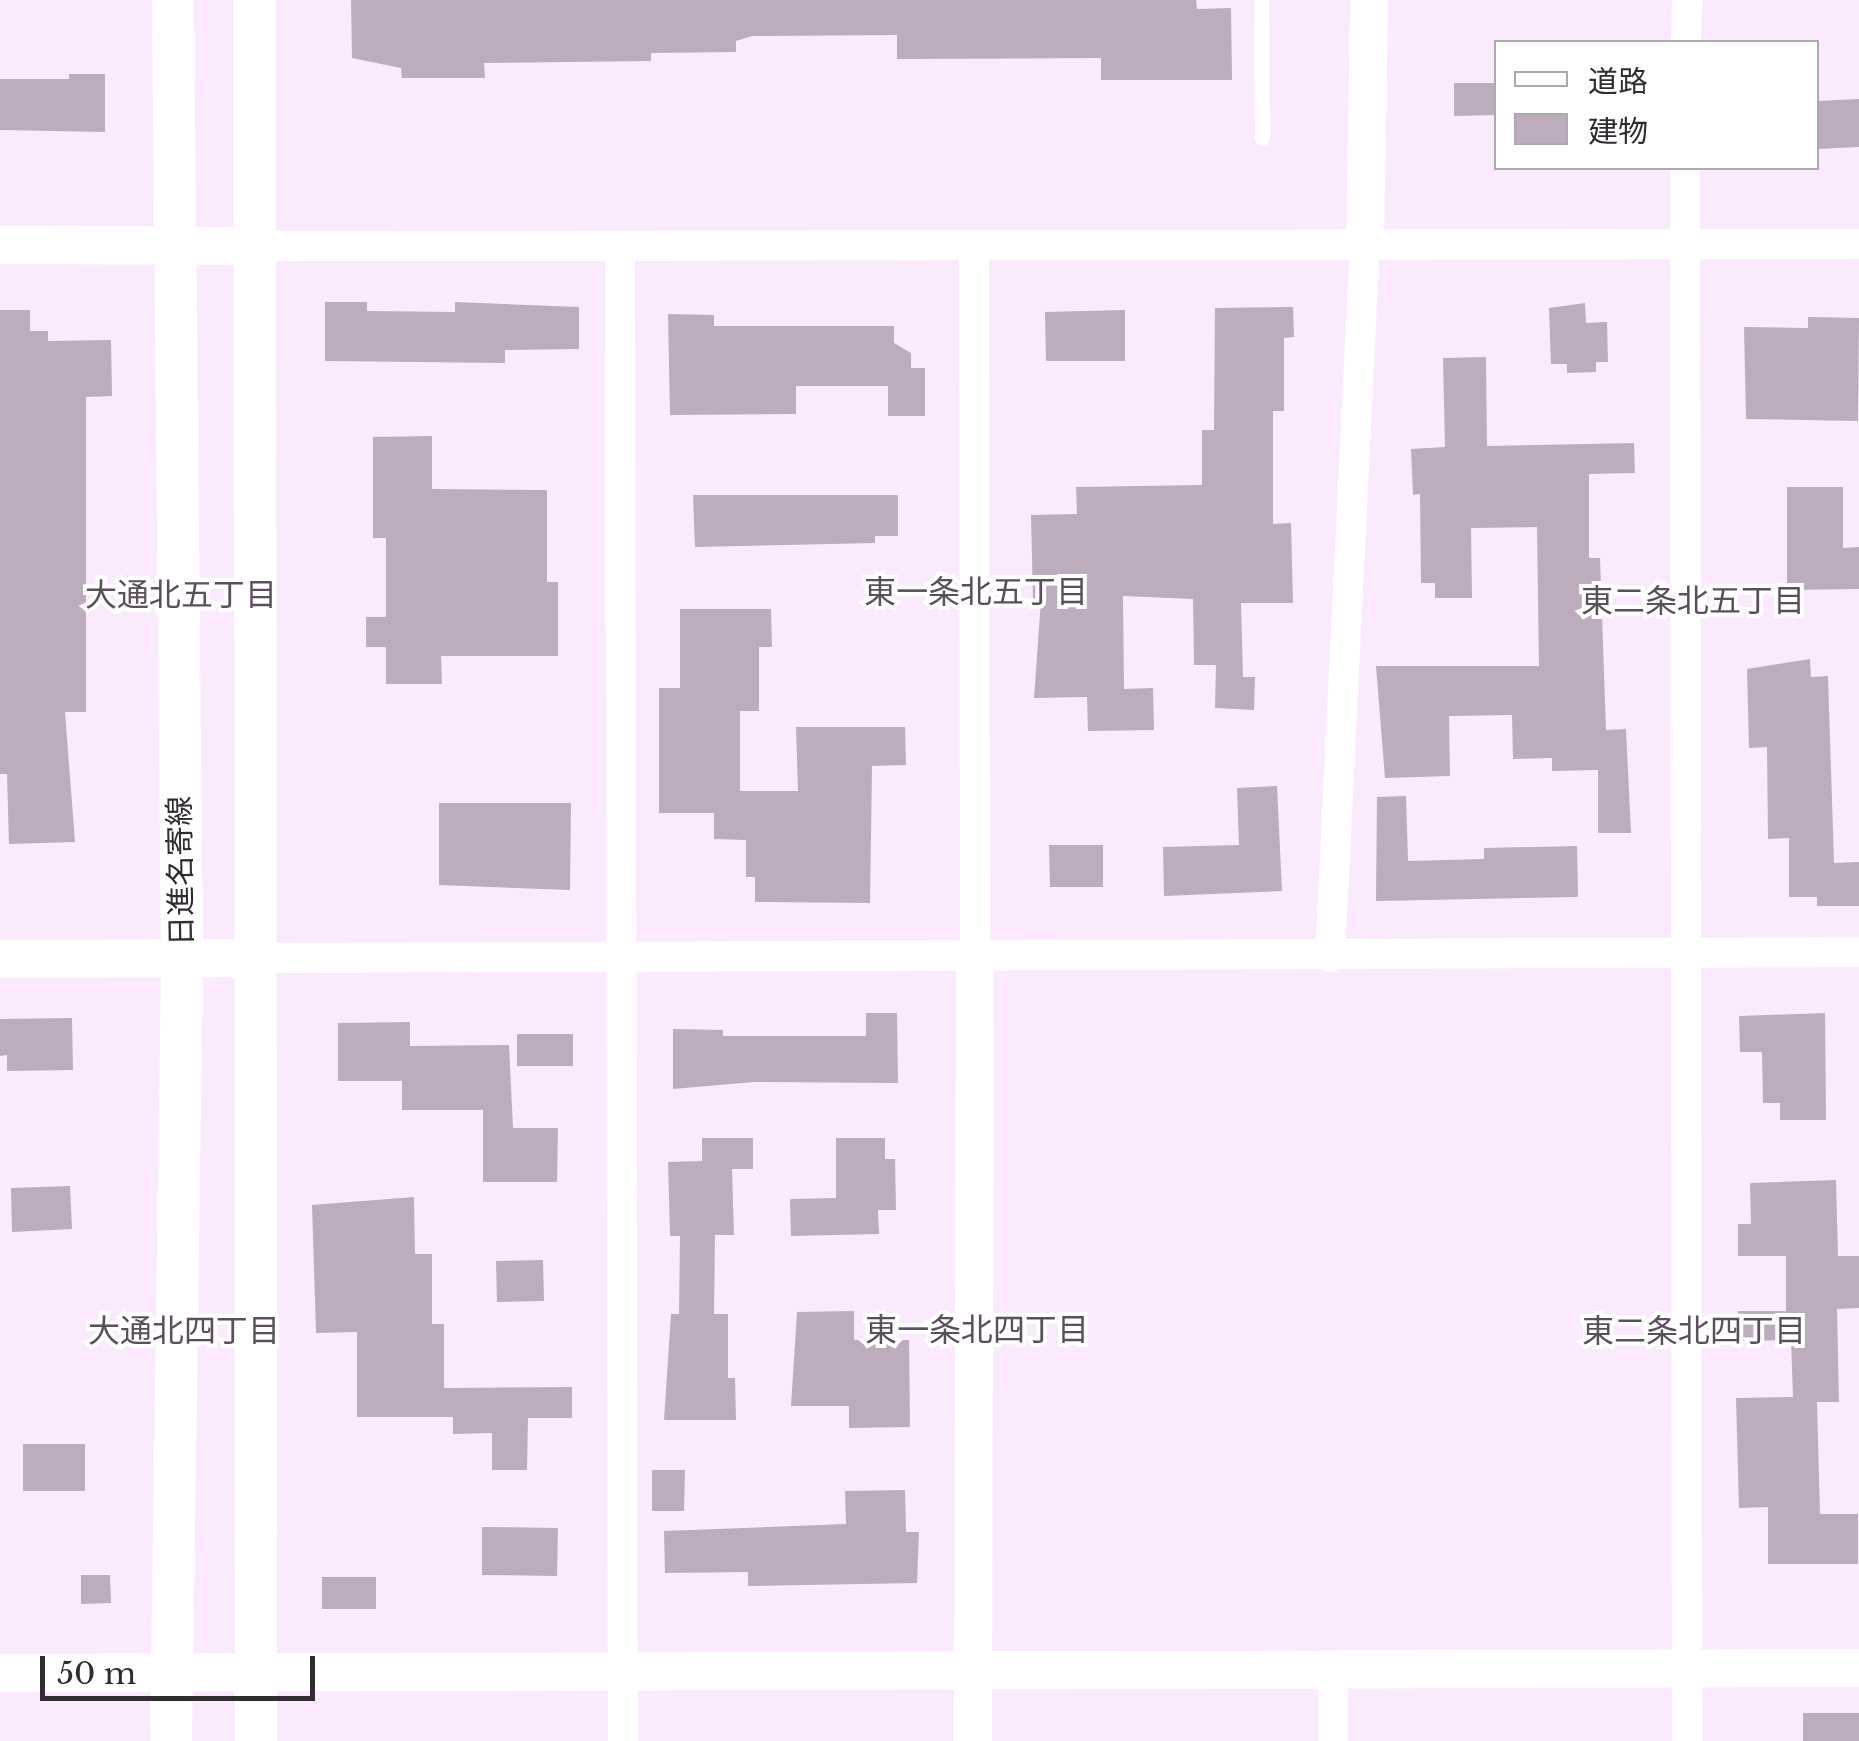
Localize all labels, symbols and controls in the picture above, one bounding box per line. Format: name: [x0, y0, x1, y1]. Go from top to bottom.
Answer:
legend: [1494, 40, 1819, 170]
text: 道路: [1588, 63, 1648, 100]
text: 建物: [1588, 113, 1648, 150]
district label: 東一条北五丁目: [864, 573, 1088, 611]
district label: 大通北五丁目: [85, 576, 277, 614]
district label: 東二条北五丁目: [1581, 582, 1805, 620]
street label: 日進名寄線: [162, 796, 200, 946]
district label: 東一条北四丁目: [865, 1311, 1089, 1349]
district label: 大通北四丁目: [88, 1312, 280, 1350]
district label: 東二条北四丁目: [1582, 1312, 1806, 1350]
scale bar: [45, 1636, 320, 1698]
text: 50 m: [57, 1655, 136, 1692]

